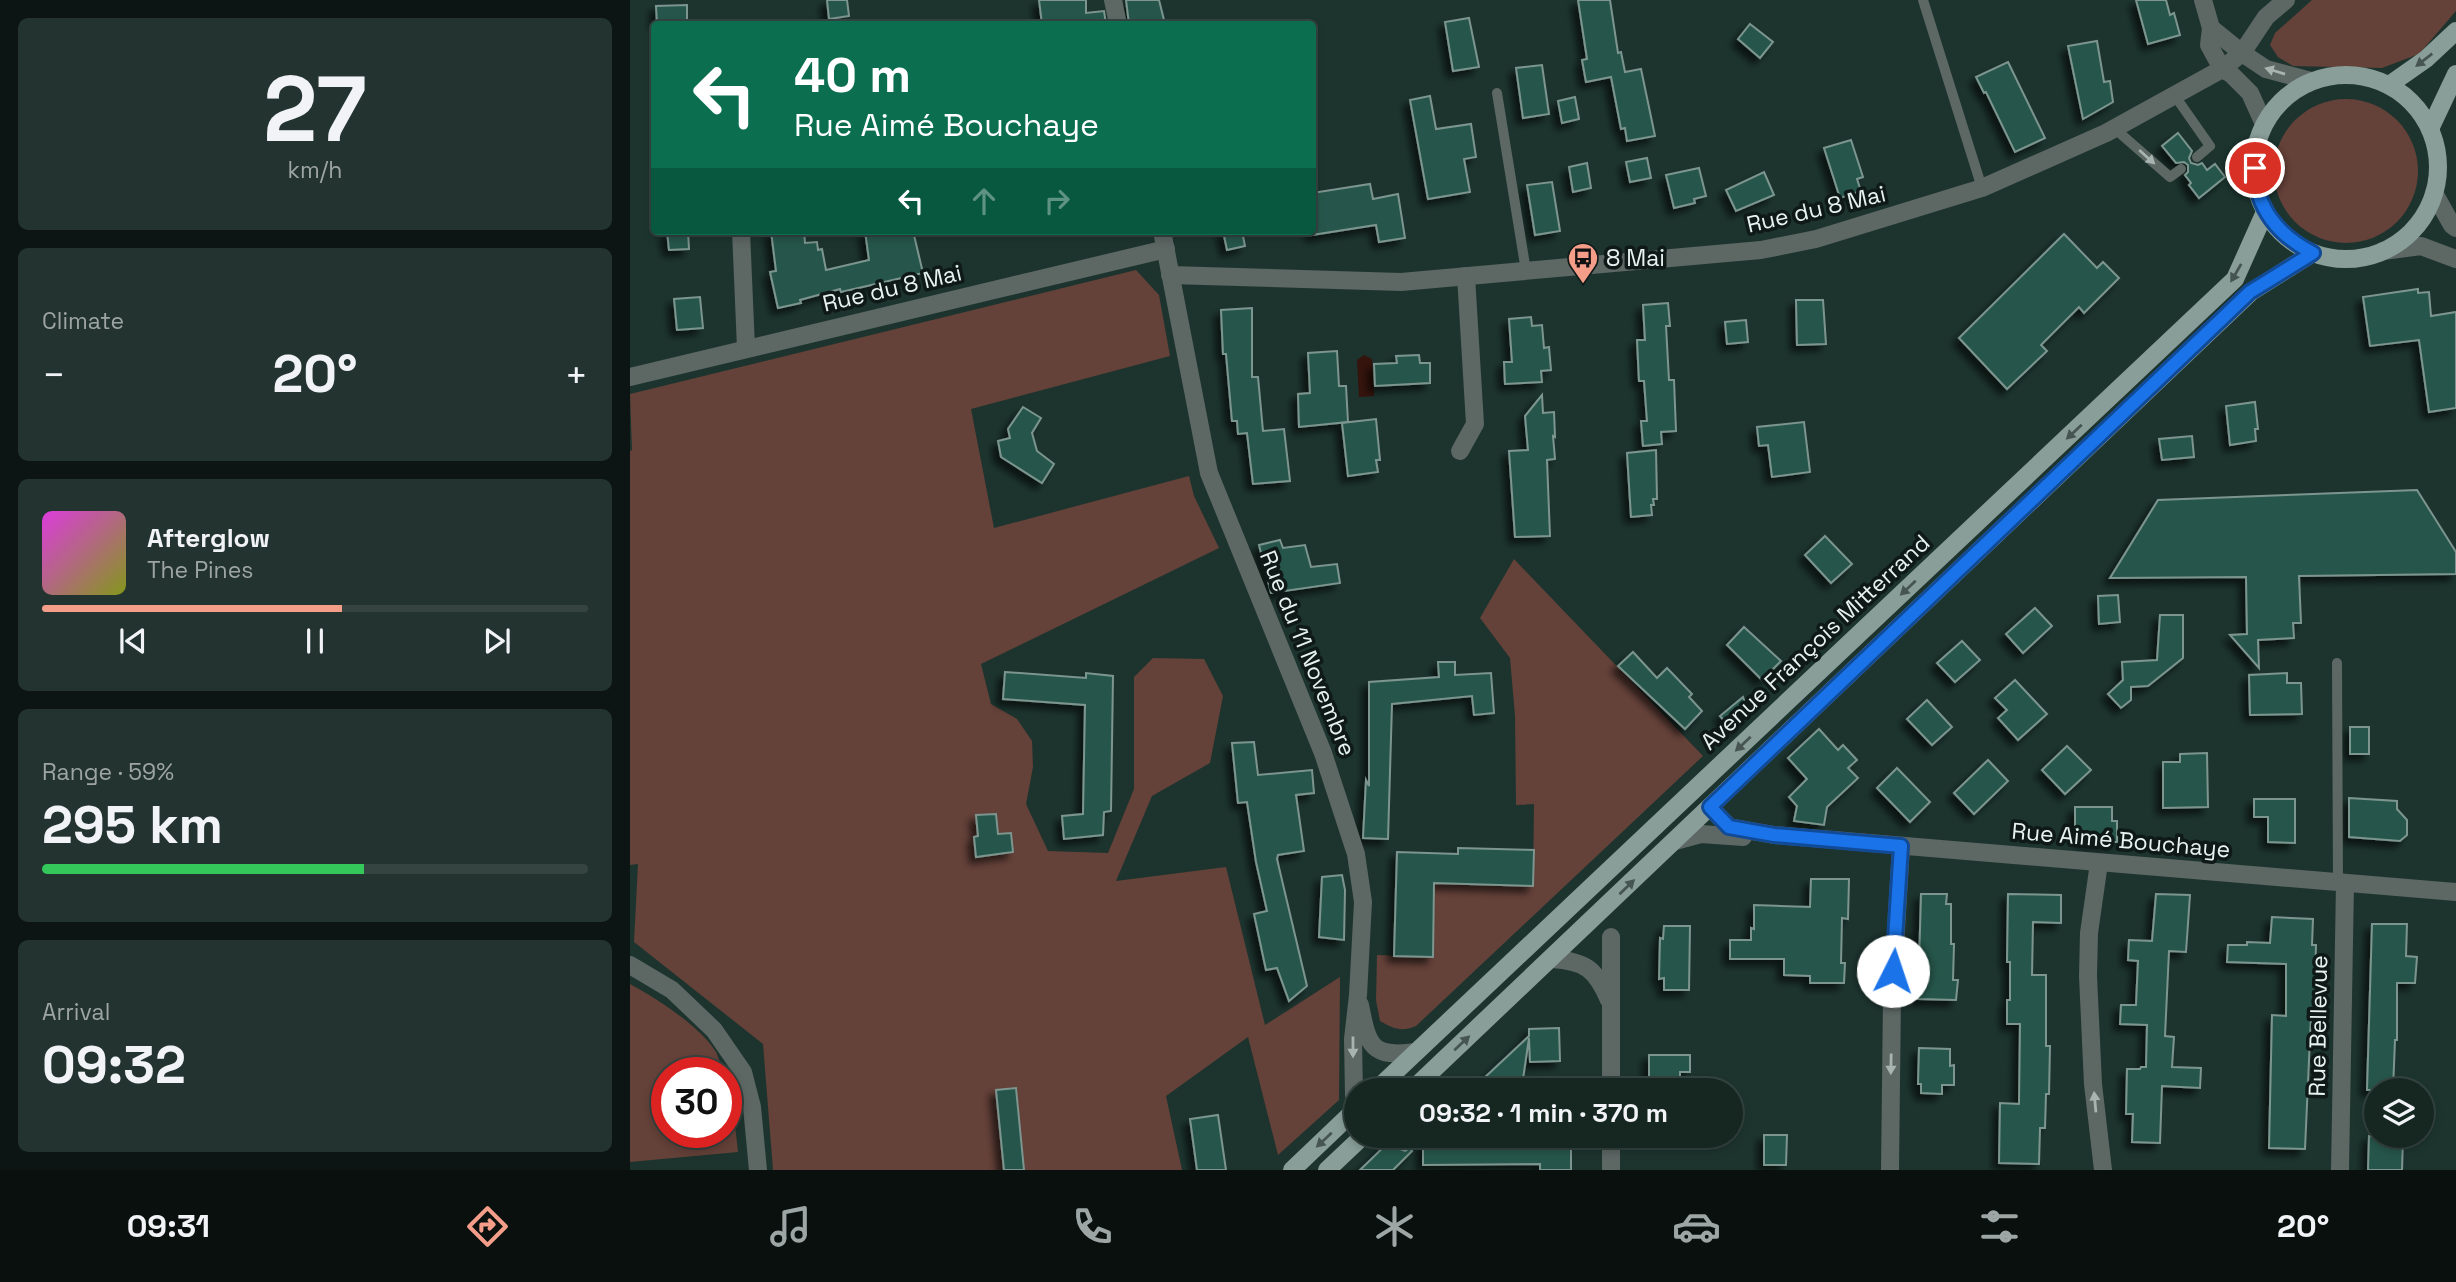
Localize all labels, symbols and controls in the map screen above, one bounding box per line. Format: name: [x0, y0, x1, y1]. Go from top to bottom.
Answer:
text: 40 m: [794, 44, 911, 106]
icon: left: [679, 49, 770, 140]
text: 27: [263, 51, 367, 168]
one-way arrow: [2415, 52, 2433, 67]
one-way arrow: [2264, 65, 2285, 76]
text: Rue Aimé Bouchaye: [794, 105, 1099, 145]
pin: [2225, 138, 2285, 198]
one-way arrow: [2139, 148, 2156, 164]
icon: arrive: [2236, 149, 2274, 187]
text: km/h: [288, 155, 342, 185]
street label: Rue du 8 Mai: [1743, 178, 1889, 240]
icon: left: [892, 182, 930, 220]
icon: ahead: [965, 182, 1003, 220]
icon: right: [1038, 182, 1076, 220]
bus stop icon: 8 Mai: [1566, 241, 1600, 285]
place label: 8 Mai: [1606, 243, 1665, 273]
street label: Rue du 8 Mai: [819, 257, 965, 319]
one-way arrow: [2230, 264, 2242, 283]
text: Climate: [42, 306, 124, 336]
text: 20°: [272, 341, 358, 407]
text: −: [42, 351, 66, 399]
text: +: [564, 351, 588, 399]
one-way arrow: [2066, 423, 2083, 439]
text: Afterglow: [147, 521, 270, 555]
street label: Avenue François Mitterrand: [1694, 528, 1936, 756]
street label: Rue du 11 Novembre: [1253, 546, 1363, 760]
text: The Pines: [147, 555, 253, 585]
one-way arrow: [1900, 579, 1917, 595]
icon: previous: [114, 622, 152, 660]
icon: pause: [296, 622, 334, 660]
icon: next: [478, 622, 516, 660]
one-way arrow: [1734, 736, 1752, 752]
text: Range · 59%: [42, 757, 174, 787]
text: 295 km: [42, 792, 223, 858]
street label: Rue Aimé Bouchaye: [2011, 816, 2231, 864]
one-way arrow: [1618, 879, 1635, 895]
position arrow: [1856, 934, 1930, 1008]
street label: Rue Bellevue: [2302, 955, 2334, 1097]
text: Arrival: [42, 997, 110, 1027]
text: 09:32: [42, 1032, 186, 1098]
one-way arrow: [1347, 1036, 1359, 1058]
one-way arrow: [1453, 1036, 1470, 1052]
one-way arrow: [1885, 1054, 1897, 1076]
speed limit sign: 30: [651, 1057, 742, 1148]
map controls: [2364, 1078, 2434, 1148]
button: layers: [2364, 1078, 2434, 1148]
one-way arrow: [2089, 1091, 2100, 1113]
text: 09:32 · 1 min · 370 m: [1419, 1096, 1668, 1130]
one-way arrow: [1316, 1131, 1333, 1147]
icon: directions: [463, 1202, 512, 1251]
icon: music: [766, 1202, 815, 1251]
icon: phone: [1068, 1202, 1117, 1251]
icon: climate: [1370, 1202, 1419, 1251]
icon: car: [1672, 1202, 1721, 1251]
icon: filters: [1975, 1202, 2024, 1251]
text: 09:31: [127, 1206, 210, 1246]
text: 20°: [2277, 1206, 2329, 1246]

